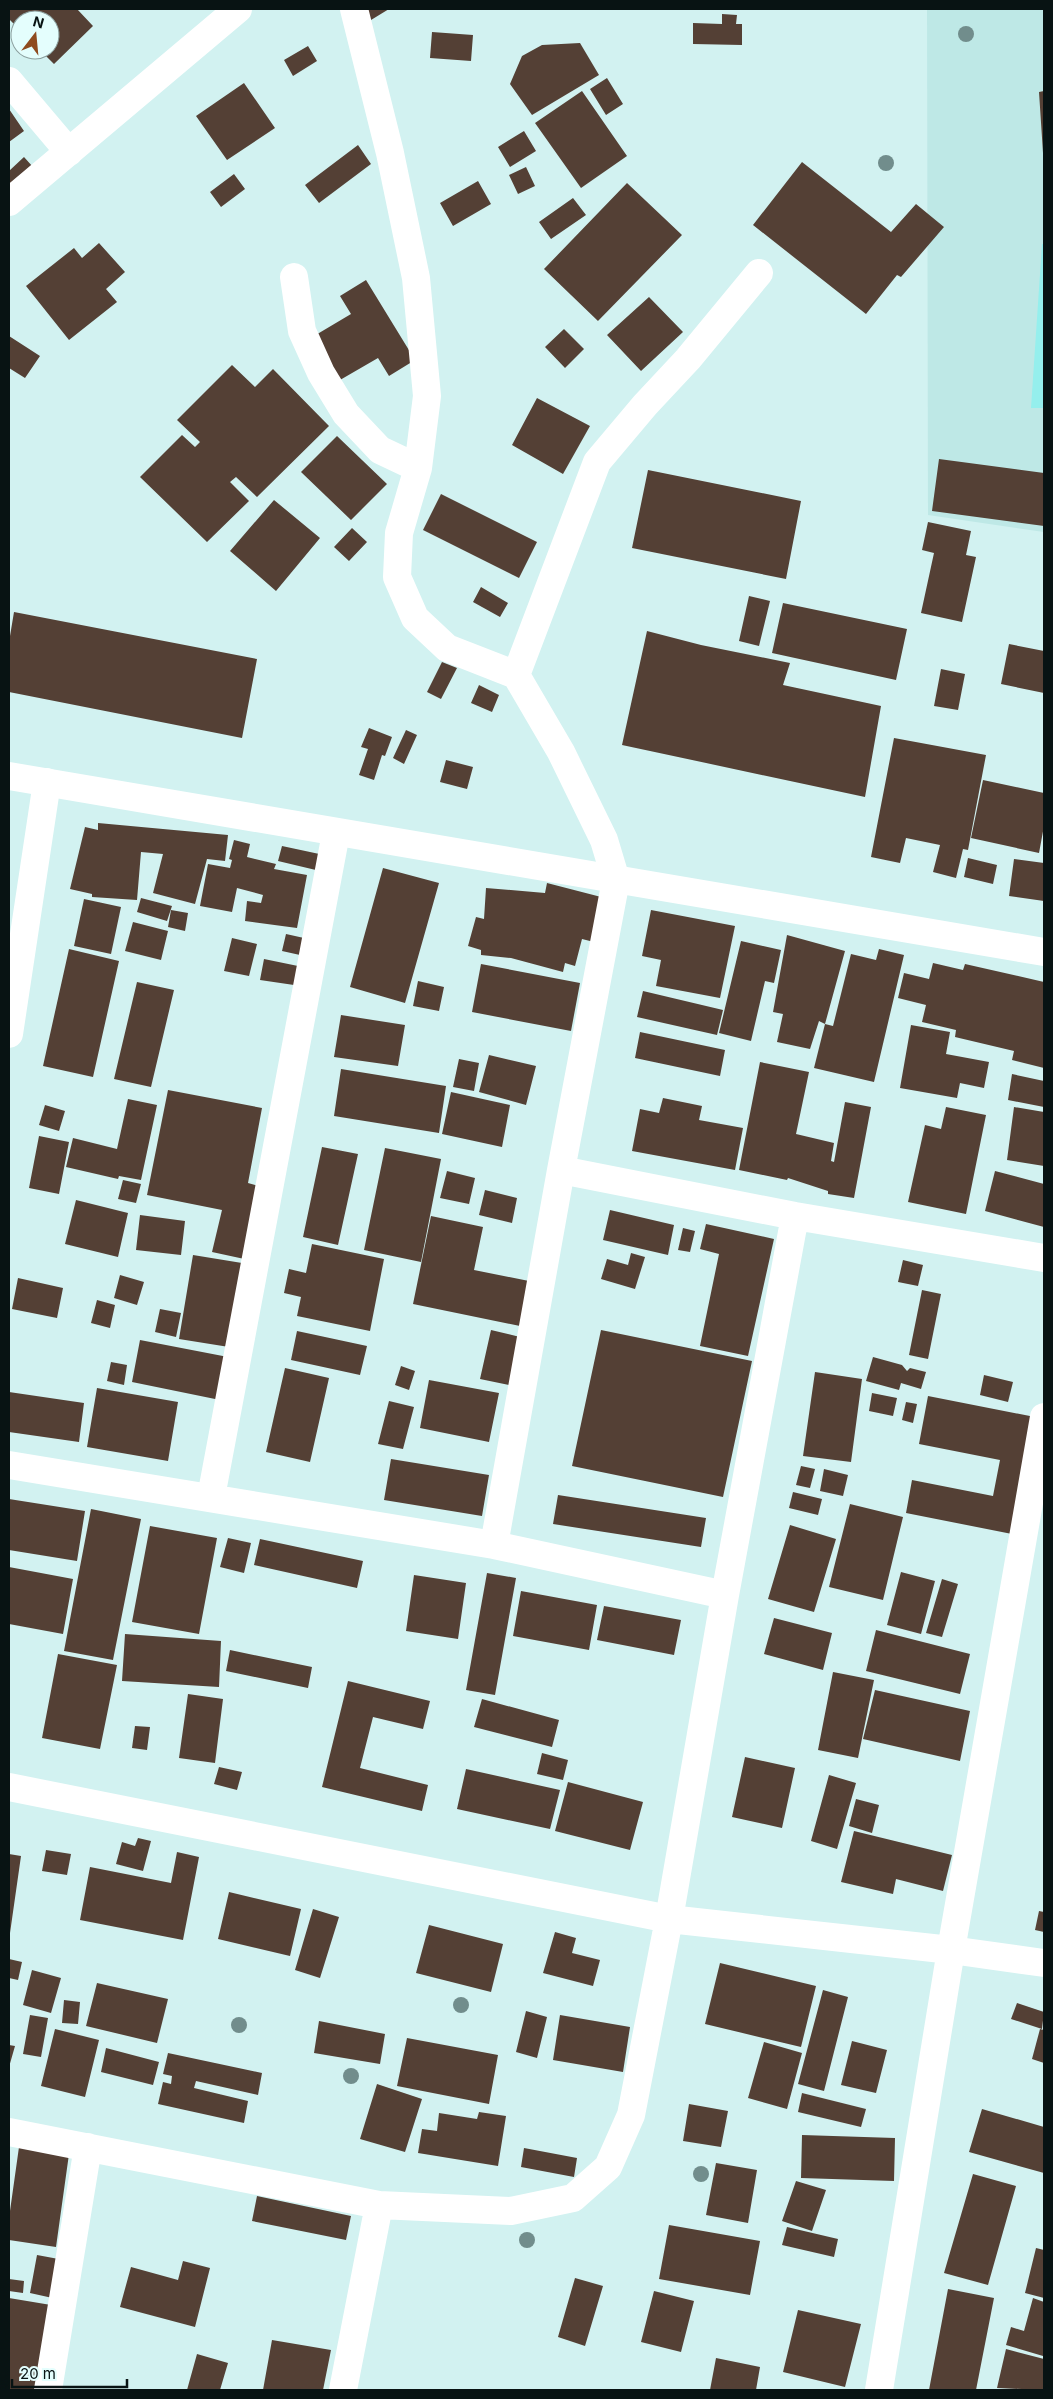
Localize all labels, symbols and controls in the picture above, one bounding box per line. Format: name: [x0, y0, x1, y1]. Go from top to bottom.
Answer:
north arrow: [10, 10, 60, 60]
text: N: [31, 12, 46, 32]
scale bar: [12, 2356, 128, 2388]
text: 20 m: [20, 2364, 56, 2383]

